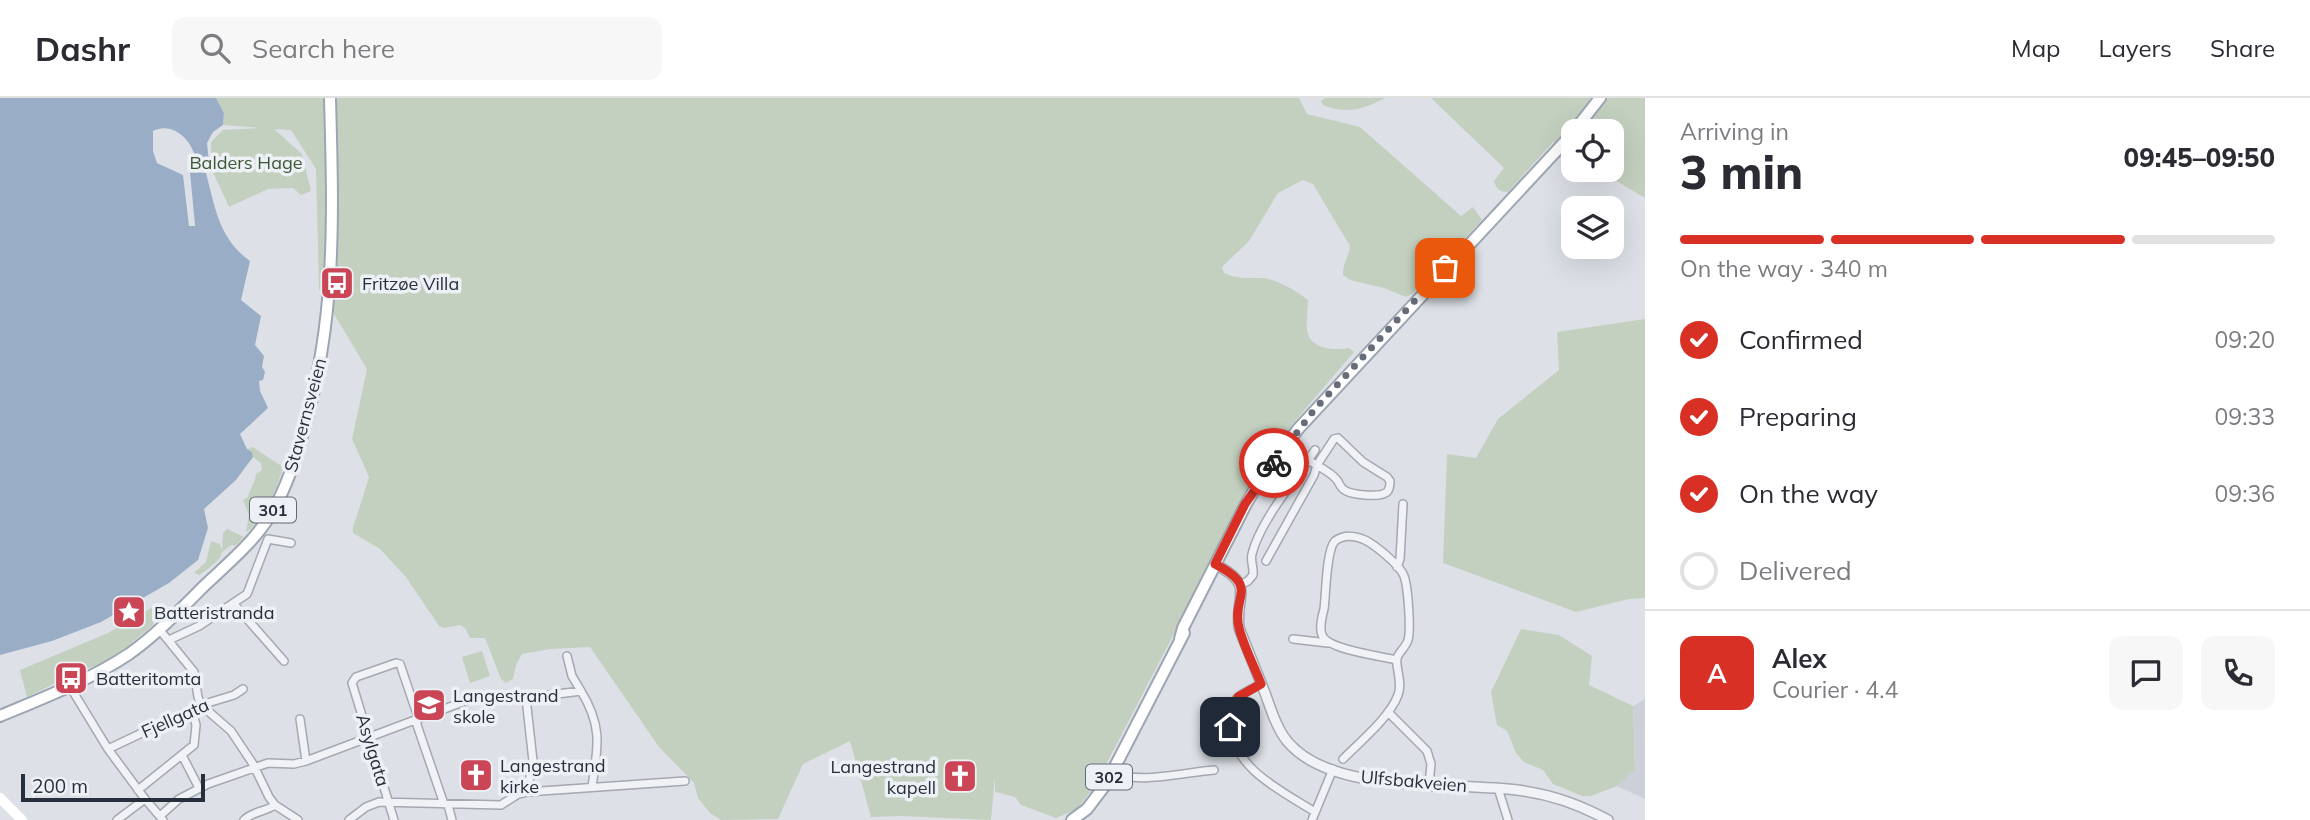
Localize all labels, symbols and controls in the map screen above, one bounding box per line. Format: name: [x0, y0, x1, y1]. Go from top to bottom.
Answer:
search box: [172, 17, 662, 80]
text: Dashr: [35, 28, 130, 69]
icon: search: [196, 29, 234, 67]
text: Search here: [252, 32, 395, 65]
text: Map: [2011, 33, 2060, 63]
text: Layers: [2098, 33, 2172, 63]
text: Share: [2210, 33, 2275, 63]
text: Arriving in: [1680, 117, 1789, 146]
map controls: [1561, 119, 1624, 259]
button: locate: [1561, 119, 1624, 182]
text: 09:45–09:50: [2124, 141, 2275, 174]
text: 3 min: [1680, 143, 1803, 201]
park label: Balders Hage: [189, 151, 303, 174]
button: layers: [1561, 196, 1624, 259]
pin: [1415, 238, 1475, 298]
icon: bag: [1426, 249, 1464, 287]
text: On the way · 340 m: [1680, 254, 1888, 283]
bus stop icon: Fritzøe Villa: [318, 264, 356, 302]
place label: Fritzøe Villa: [362, 272, 459, 295]
icon: check: [1680, 321, 1718, 359]
text: Confirmed: [1739, 323, 1863, 356]
text: 09:20: [2215, 325, 2275, 354]
street label: Stavernsveien: [279, 355, 331, 475]
icon: check: [1680, 398, 1718, 436]
text: Preparing: [1739, 400, 1857, 433]
text: 09:33: [2215, 402, 2275, 431]
courier: [1239, 428, 1309, 498]
icon: bike: [1255, 444, 1293, 482]
icon: check: [1680, 475, 1718, 513]
text: On the way: [1739, 477, 1878, 510]
text: 09:36: [2215, 479, 2275, 508]
road number: 301: [250, 498, 296, 522]
text: Delivered: [1739, 554, 1852, 587]
place icon: Batteristranda: [110, 593, 148, 631]
place label: Batteristranda: [154, 601, 274, 624]
button: chat: [2109, 636, 2183, 710]
button: phone: [2201, 636, 2275, 710]
text: Alex: [1772, 642, 1827, 675]
text: A: [1707, 657, 1727, 690]
bus stop icon: Batteritomta: [52, 659, 90, 697]
place label: Batteritomta: [96, 667, 201, 690]
text: Courier · 4.4: [1772, 675, 1898, 704]
place label: Langestrand skole: [453, 684, 559, 728]
school or university icon: Langestrand skole: [410, 686, 448, 724]
street label: Fjellgata: [138, 693, 212, 743]
pin: [1200, 697, 1260, 757]
icon: home: [1211, 708, 1249, 746]
street label: Asylgata: [351, 711, 395, 789]
place label: Langestrand kirke: [500, 754, 606, 798]
place label: Langestrand kapell: [830, 755, 936, 799]
church icon: Langestrand kirke: [457, 756, 495, 794]
church icon: Langestrand kapell: [941, 757, 979, 795]
road number: 302: [1086, 764, 1132, 790]
street label: Ulfsbakveien: [1360, 765, 1468, 797]
scale bar: [21, 771, 205, 803]
text: 200 m: [32, 774, 88, 798]

